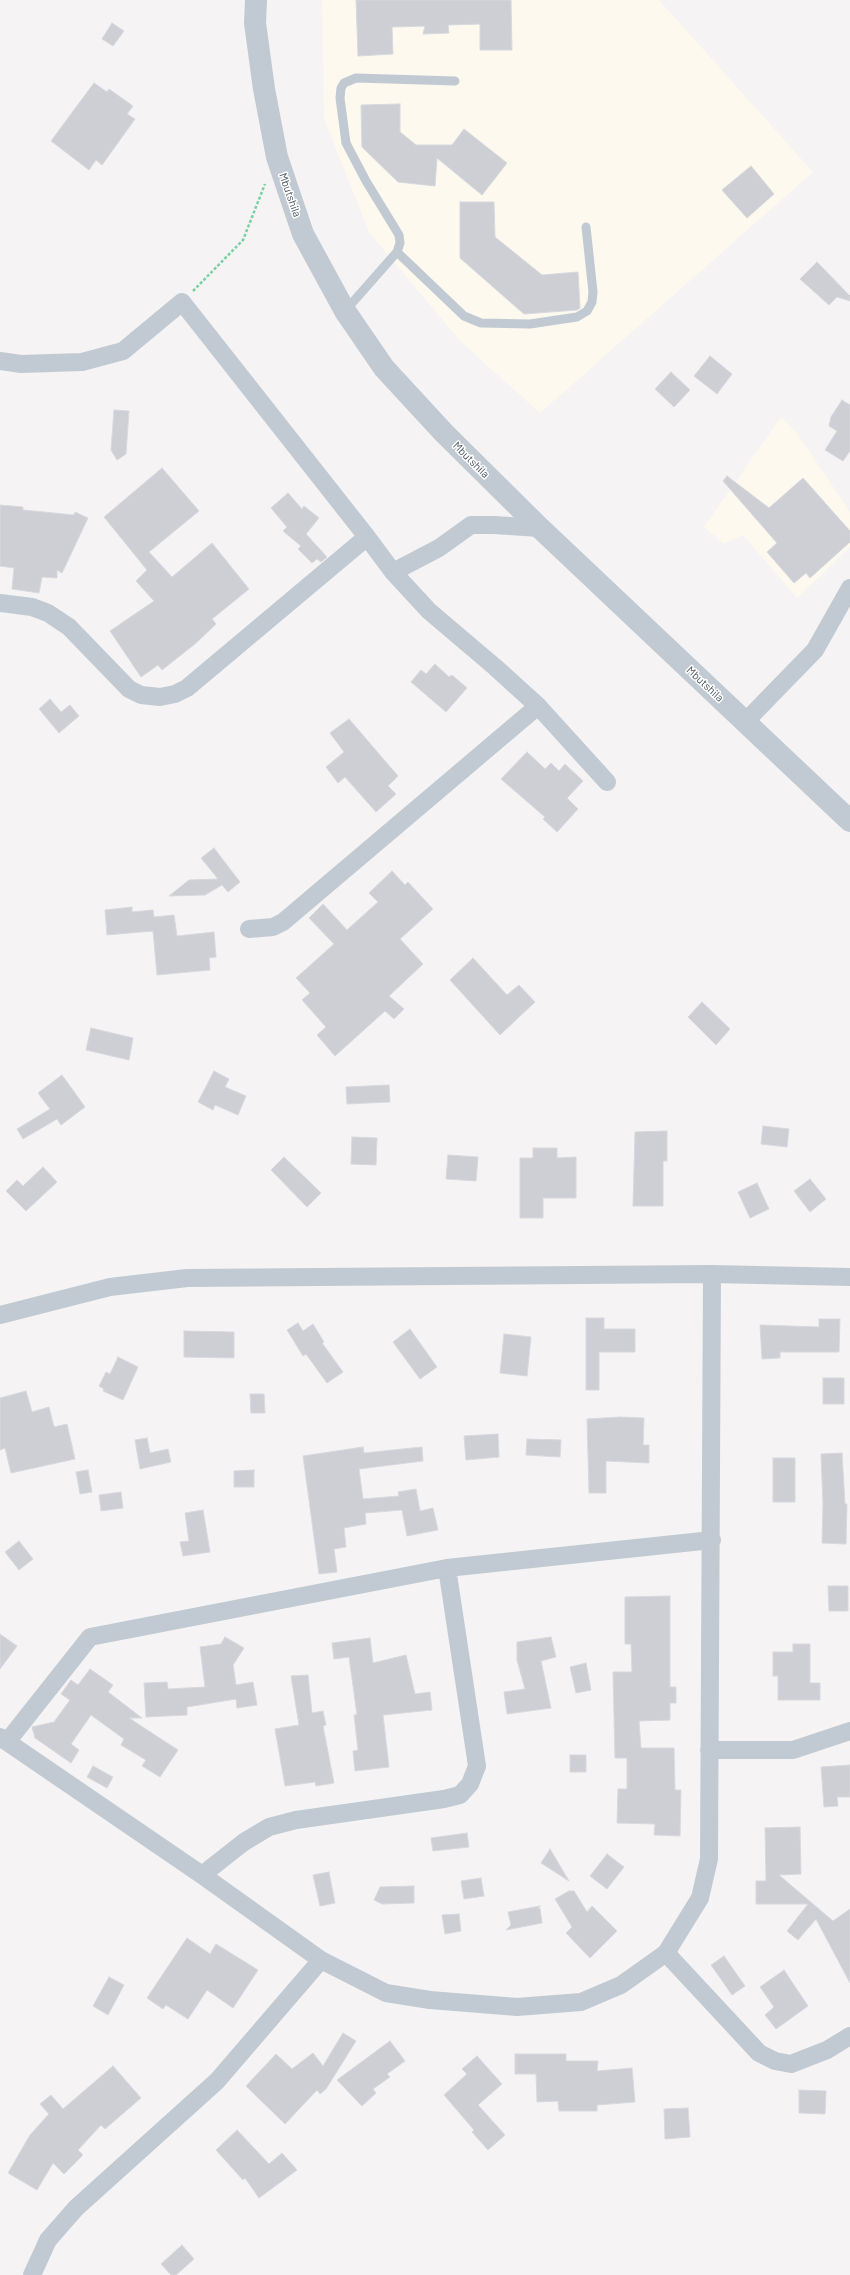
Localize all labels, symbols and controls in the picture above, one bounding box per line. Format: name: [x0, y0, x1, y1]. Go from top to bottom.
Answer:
street label: Mbutshila: [276, 171, 304, 219]
street label: Mbutshila: [450, 439, 492, 481]
street label: Mbutshila: [684, 664, 726, 704]

